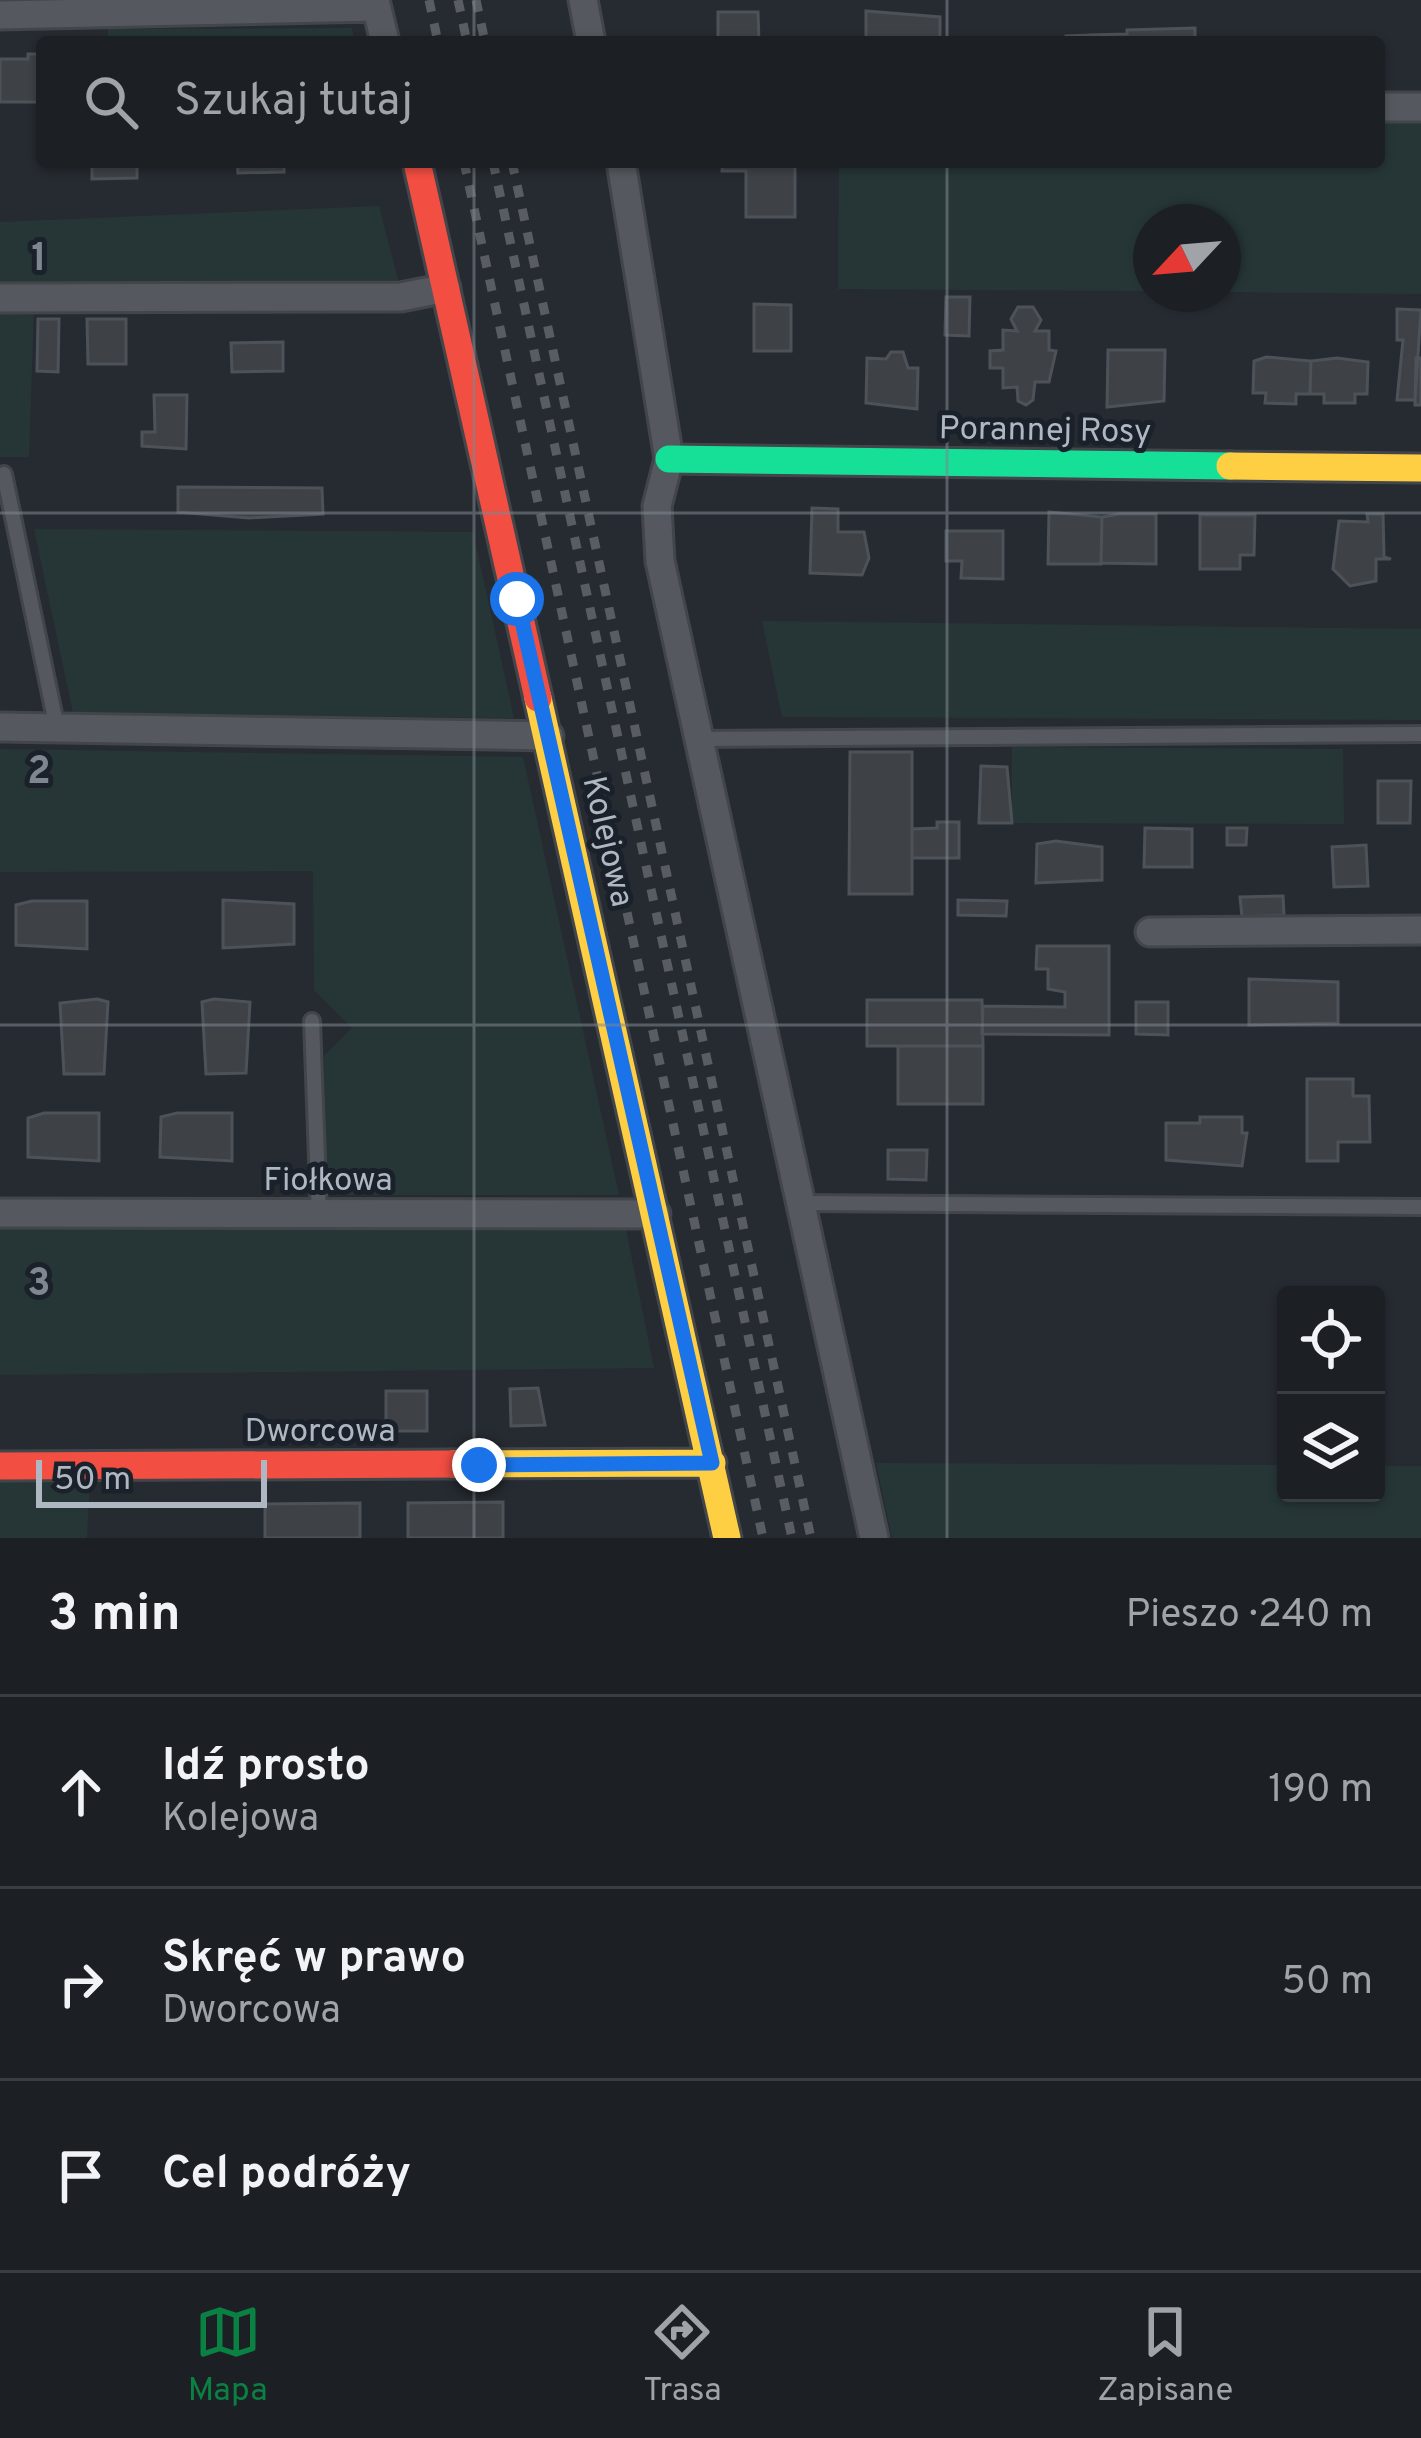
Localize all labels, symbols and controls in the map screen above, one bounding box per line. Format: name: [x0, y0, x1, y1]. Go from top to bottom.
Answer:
search box: [36, 36, 1385, 168]
icon: search: [78, 69, 144, 135]
text: Szukaj tutaj: [174, 74, 413, 131]
north arrow: [1133, 204, 1241, 312]
text: 1: [31, 236, 47, 285]
street label: Porannej Rosy: [938, 409, 1152, 455]
route start: [490, 572, 544, 626]
text: 2: [27, 749, 51, 798]
street label: Kolejowa: [571, 772, 642, 911]
street label: Fiołkowa: [263, 1161, 393, 1203]
text: 3: [27, 1261, 51, 1310]
map controls: [1277, 1286, 1385, 1502]
button: locate: [1277, 1286, 1385, 1394]
button: layers: [1277, 1394, 1385, 1502]
street label: Dworcowa: [244, 1412, 396, 1454]
route end: [452, 1438, 506, 1492]
scale bar: [36, 1454, 267, 1507]
text: 50 m: [54, 1460, 131, 1502]
text: 3 min: [48, 1584, 181, 1649]
text: Pieszo · 240 m: [1126, 1592, 1373, 1641]
text: Idź prosto: [162, 1739, 370, 1796]
icon: ahead: [48, 1759, 114, 1825]
text: 190 m: [1268, 1767, 1373, 1816]
text: Kolejowa: [162, 1796, 319, 1845]
text: Skręć w prawo: [162, 1931, 466, 1988]
icon: right: [48, 1951, 114, 2017]
text: 50 m: [1282, 1959, 1373, 2008]
text: Dworcowa: [162, 1988, 341, 2037]
icon: arrive: [48, 2143, 114, 2209]
text: Cel podróży: [162, 2147, 411, 2204]
tab: Mapa: [188, 2299, 268, 2413]
tab: Trasa: [643, 2299, 722, 2413]
tab: Zapisane: [1097, 2299, 1233, 2413]

